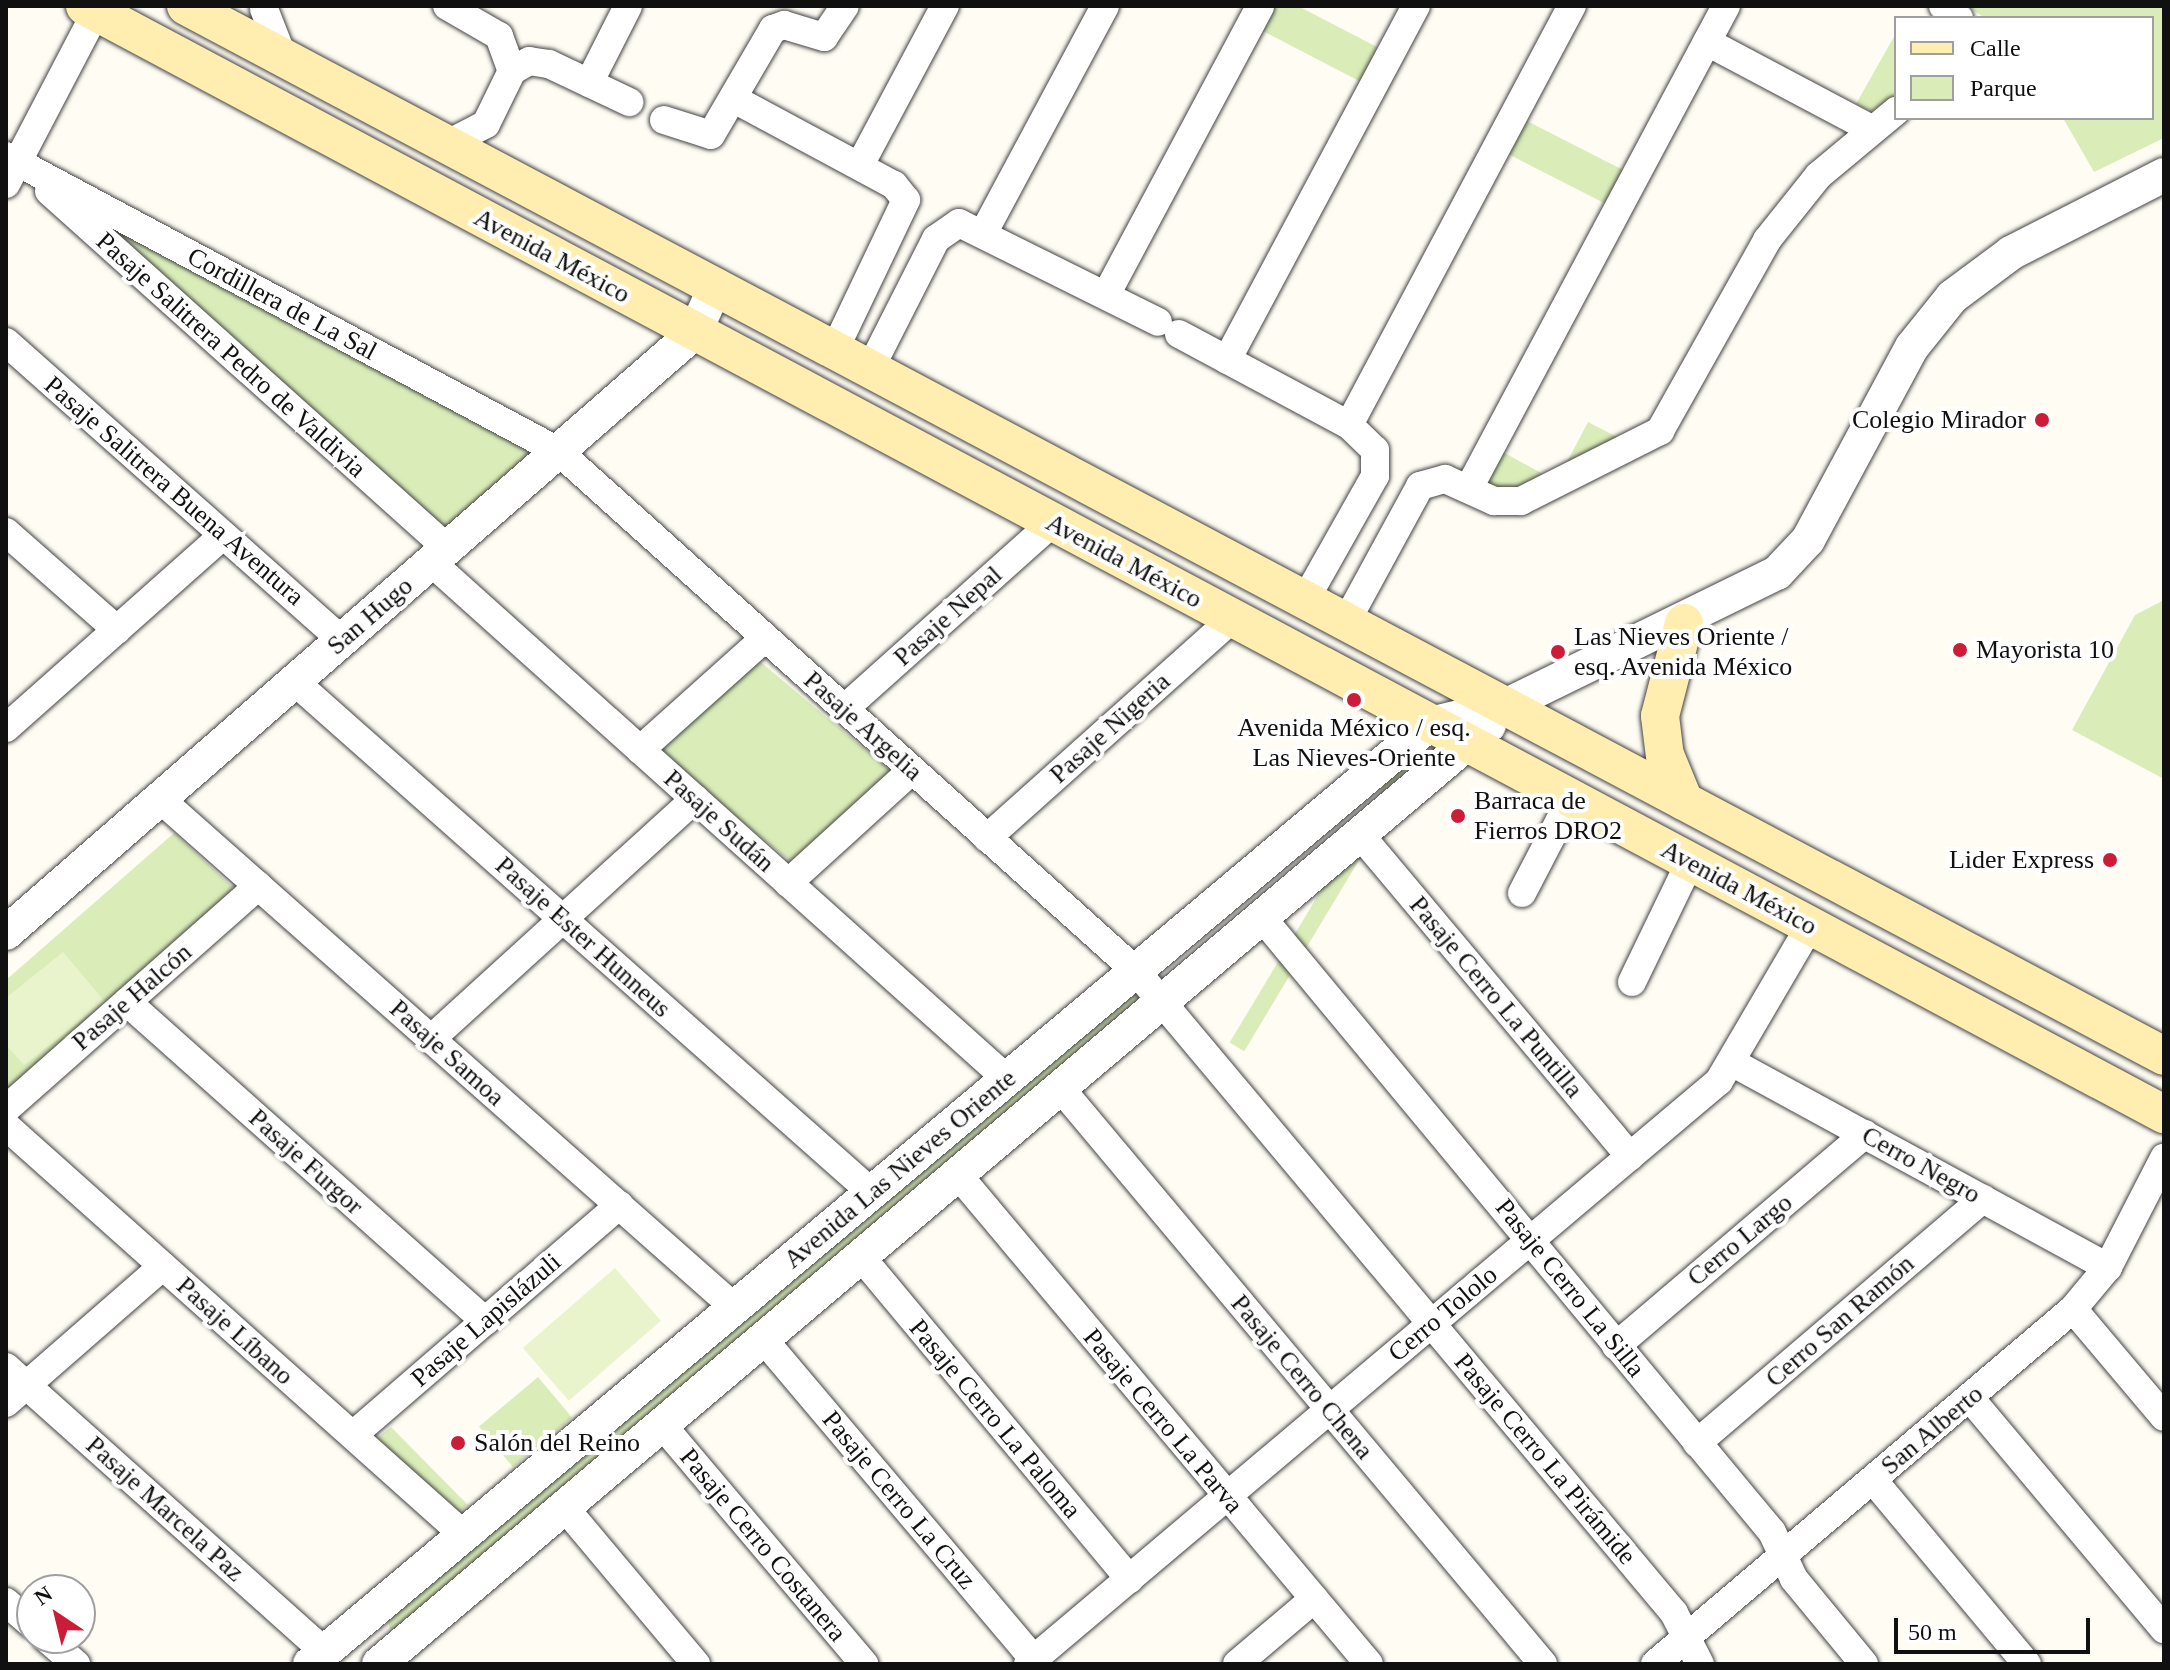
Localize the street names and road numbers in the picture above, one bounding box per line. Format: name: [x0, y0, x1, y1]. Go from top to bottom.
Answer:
street label: Avenida México: [469, 202, 635, 310]
street label: Pasaje Salitrera Pedro de Valdivia: [90, 226, 372, 484]
street label: Cordillera de La Sal: [182, 241, 382, 367]
street label: Pasaje Salitrera Buena Aventura: [37, 369, 311, 613]
street label: Avenida México: [1041, 507, 1207, 615]
street label: Pasaje Nepal: [887, 559, 1009, 673]
street label: San Hugo: [321, 570, 419, 662]
street label: Pasaje Argelia: [797, 664, 929, 788]
street label: Pasaje Nigeria: [1043, 666, 1177, 790]
street label: Pasaje Sudán: [657, 763, 781, 879]
street label: Avenida México: [1656, 834, 1822, 942]
street label: Pasaje Ester Hunneus: [489, 850, 677, 1024]
street label: Pasaje Cerro La Puntilla: [1403, 890, 1589, 1104]
street label: Pasaje Halcón: [66, 937, 198, 1057]
street label: Pasaje Samoa: [383, 993, 511, 1113]
street label: Avenida Las Nieves Oriente: [778, 1063, 1022, 1275]
street label: Pasaje Furgor: [242, 1102, 370, 1222]
street label: Cerro Negro: [1856, 1120, 1986, 1210]
street label: Cerro Largo: [1681, 1187, 1799, 1293]
street label: Pasaje Cerro La Silla: [1489, 1193, 1651, 1383]
street label: Pasaje Lapislázuli: [405, 1246, 567, 1394]
street label: Cerro San Ramón: [1759, 1248, 1921, 1394]
street label: Cerro Tololo: [1382, 1259, 1504, 1369]
street label: Pasaje Líbano: [170, 1270, 300, 1392]
street label: Pasaje Cerro Chena: [1224, 1288, 1380, 1466]
street label: Pasaje Cerro La Paloma: [903, 1313, 1087, 1525]
street label: Pasaje Cerro La Parva: [1077, 1322, 1249, 1520]
street label: Pasaje Cerro La Pirámide: [1447, 1347, 1643, 1571]
street label: San Alberto: [1874, 1378, 1990, 1482]
street label: Pasaje Cerro La Cruz: [815, 1405, 983, 1595]
street label: Pasaje Marcela Paz: [79, 1430, 251, 1588]
street label: Pasaje Cerro Costanera: [673, 1442, 853, 1648]

